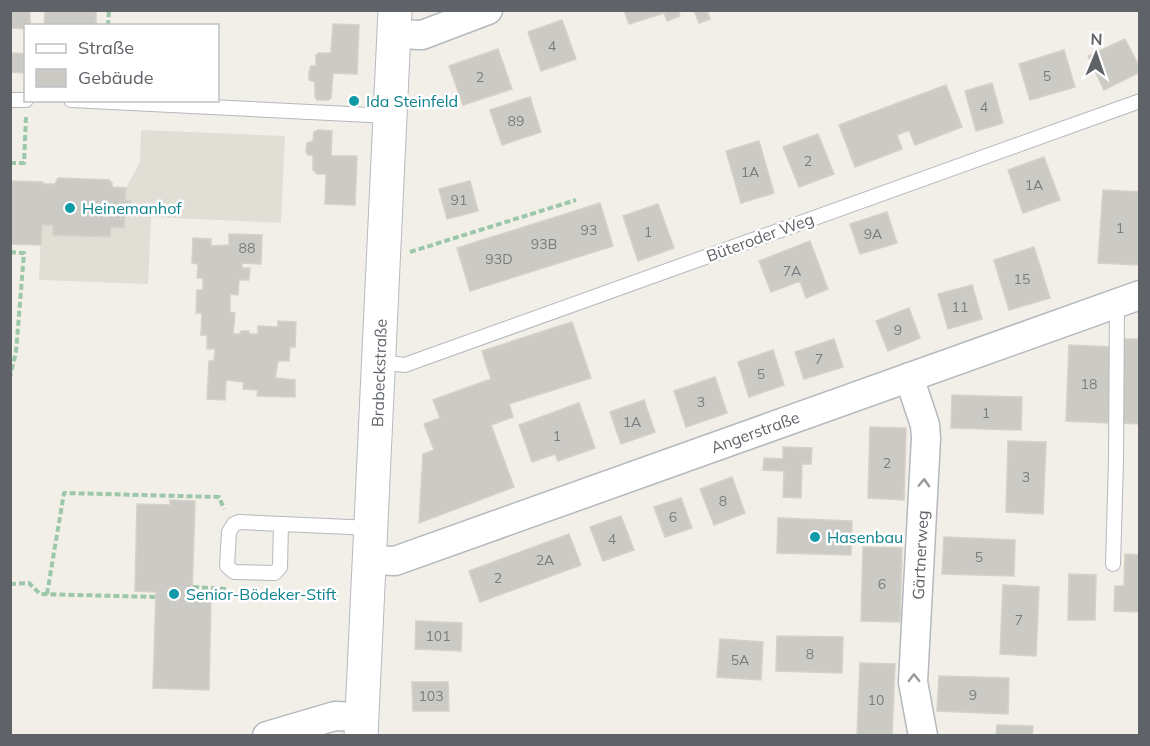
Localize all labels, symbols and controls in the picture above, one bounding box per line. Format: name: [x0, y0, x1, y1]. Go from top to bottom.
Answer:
legend: [24, 24, 219, 102]
north arrow: [1066, 24, 1126, 84]
text: N: [1090, 29, 1103, 49]
text: Straße: [78, 36, 134, 59]
house number: 4: [548, 37, 557, 55]
text: Gebäude: [78, 66, 154, 89]
house number: 5: [1043, 67, 1051, 85]
house number: 2: [476, 68, 484, 86]
place label: Ida Steinfeld: [366, 91, 458, 111]
marker: Ida Steinfeld: [347, 94, 361, 108]
house number: 4: [980, 98, 989, 116]
house number: 89: [508, 112, 524, 130]
house number: 2: [804, 152, 812, 170]
house number: 1A: [741, 163, 760, 181]
house number: 1A: [1025, 176, 1044, 194]
house number: 91: [451, 191, 467, 209]
place label: Heinemanhof: [82, 198, 182, 218]
marker: Heinemanhof: [63, 201, 77, 215]
street label: Büteroder Weg: [704, 208, 816, 266]
house number: 1: [1116, 219, 1124, 237]
house number: 93: [581, 221, 597, 239]
house number: 1: [644, 223, 652, 241]
house number: 9A: [864, 225, 883, 243]
house number: 93B: [531, 235, 557, 253]
house number: 88: [239, 239, 255, 257]
house number: 93D: [485, 250, 513, 268]
house number: 7A: [783, 262, 802, 280]
house number: 15: [1014, 270, 1030, 288]
house number: 11: [952, 298, 968, 316]
street label: Brabeckstraße: [367, 319, 391, 427]
house number: 9: [894, 321, 902, 339]
house number: 7: [815, 350, 823, 368]
house number: 5: [757, 365, 765, 383]
house number: 18: [1081, 375, 1097, 393]
house number: 3: [697, 393, 705, 411]
house number: 1: [982, 404, 990, 422]
street label: Angerstraße: [708, 407, 802, 457]
house number: 1A: [623, 413, 642, 431]
house number: 1: [553, 427, 561, 445]
house number: 2: [883, 454, 891, 472]
house number: 3: [1022, 468, 1030, 486]
one-way arrow: [917, 479, 930, 488]
house number: 8: [719, 492, 727, 510]
house number: 6: [669, 508, 677, 526]
street label: Gärtnerweg: [908, 510, 932, 600]
place label: Hasenbau: [827, 527, 903, 547]
house number: 4: [608, 530, 617, 548]
marker: Hasenbau: [808, 530, 822, 544]
house number: 5: [975, 548, 983, 566]
house number: 2A: [536, 551, 555, 569]
house number: 2: [494, 569, 502, 587]
house number: 6: [878, 575, 886, 593]
place label: Senior-Bödeker-Stift: [186, 584, 337, 604]
marker: Senior-Bödeker-Stift: [167, 587, 181, 601]
house number: 7: [1015, 611, 1023, 629]
house number: 101: [425, 627, 451, 645]
house number: 8: [806, 645, 814, 663]
house number: 5A: [731, 651, 750, 669]
one-way arrow: [908, 673, 920, 682]
house number: 9: [969, 686, 977, 704]
house number: 103: [418, 687, 444, 705]
house number: 10: [868, 691, 884, 709]

